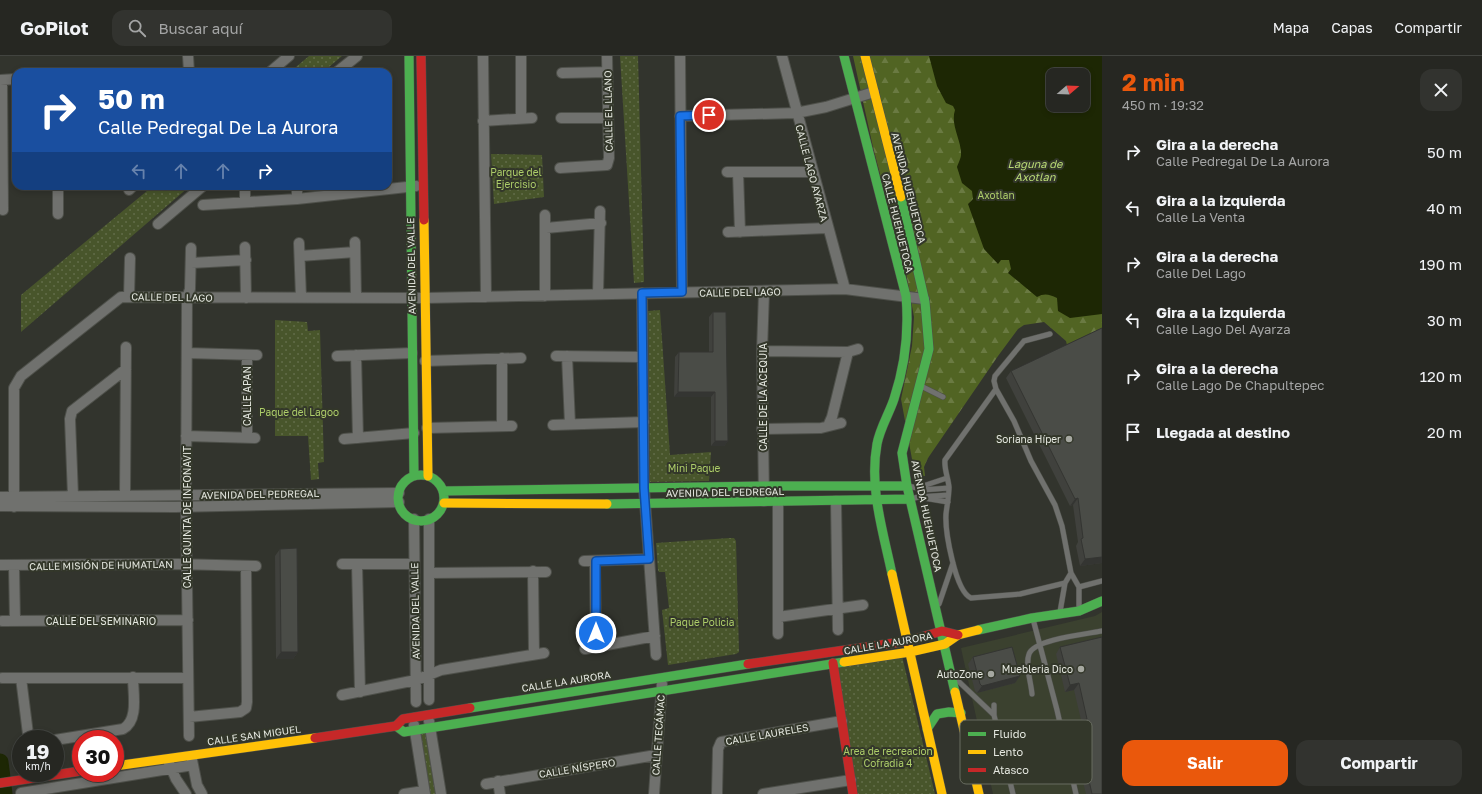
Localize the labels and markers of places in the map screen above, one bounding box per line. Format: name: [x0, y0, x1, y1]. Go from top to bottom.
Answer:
pin: [692, 98, 726, 132]
place label: Soriana Híper: [996, 433, 1061, 445]
marker: Soriana Híper: [1064, 434, 1074, 444]
place label: Muebleria Dico: [1002, 663, 1073, 675]
marker: Muebleria Dico: [1076, 664, 1086, 674]
place label: AutoZone: [937, 668, 983, 680]
marker: AutoZone: [986, 669, 996, 679]

